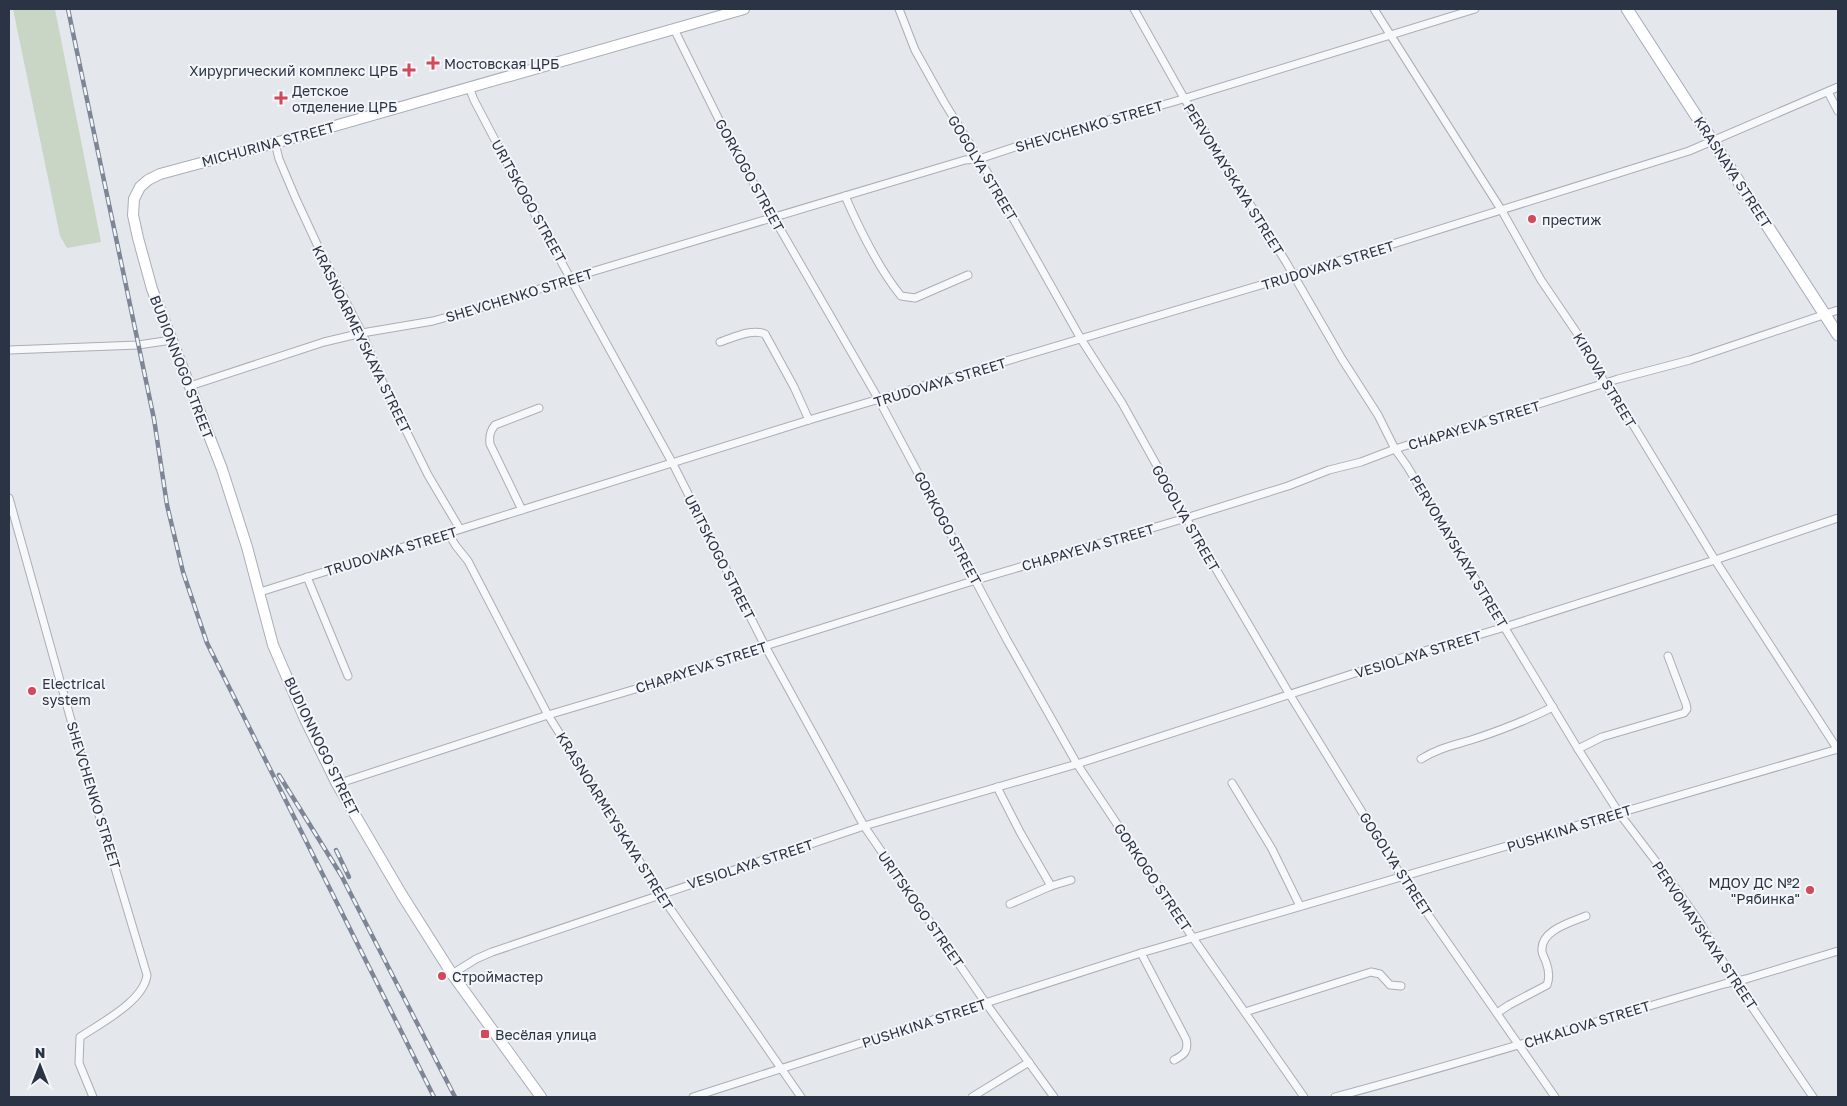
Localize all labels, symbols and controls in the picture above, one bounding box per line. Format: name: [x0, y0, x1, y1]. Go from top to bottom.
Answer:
place label: Мостовская ЦРБ: [444, 55, 559, 72]
marker: Мостовская ЦРБ: [426, 56, 440, 70]
place label: Хирургический комплекс ЦРБ: [189, 62, 398, 79]
marker: Хирургический комплекс ЦРБ: [402, 63, 416, 77]
place label: Детское отделение ЦРБ: [292, 82, 397, 115]
marker: Детское отделение ЦРБ: [274, 91, 288, 105]
street label: SHEVCHENKO STREET: [1013, 97, 1165, 155]
street label: PERVOMAYSKAYA STREET: [1180, 100, 1288, 258]
street label: GOGOLYA STREET: [945, 112, 1021, 224]
street label: KRASNAYA STREET: [1691, 113, 1776, 231]
street label: GORKOGO STREET: [712, 116, 788, 235]
street label: MICHURINA STREET: [200, 118, 337, 170]
street label: URITSKOGO STREET: [488, 137, 570, 266]
place label: престиж: [1542, 211, 1601, 228]
marker: престиж: [1526, 213, 1538, 225]
street label: TRUDOVAYA STREET: [1260, 237, 1397, 293]
street label: KRASNOARMEYSKAYA STREET: [309, 242, 415, 436]
street label: SHEVCHENKO STREET: [443, 264, 595, 325]
street label: BUDIONNOGO STREET: [147, 293, 217, 442]
street label: KIROVA STREET: [1570, 330, 1640, 431]
street label: TRUDOVAYA STREET: [872, 354, 1009, 410]
street label: CHAPAYEVA STREET: [1406, 397, 1542, 453]
street label: GOGOLYA STREET: [1149, 462, 1224, 575]
street label: GORKOGO STREET: [911, 468, 985, 588]
street label: PERVOMAYSKAYA STREET: [1407, 471, 1512, 631]
street label: URITSKOGO STREET: [681, 492, 759, 623]
street label: CHAPAYEVA STREET: [1020, 520, 1157, 574]
street label: TRUDOVAYA STREET: [323, 523, 460, 579]
street label: VESIOLAYA STREET: [1353, 627, 1484, 681]
street label: CHAPAYEVA STREET: [633, 638, 769, 696]
street label: BUDIONNOGO STREET: [281, 674, 363, 819]
place label: Electrical system: [42, 675, 105, 708]
marker: Electrical system: [26, 685, 38, 697]
street label: SHEVCHENKO STREET: [64, 719, 125, 871]
street label: KRASNOARMEYSKAYA STREET: [553, 729, 677, 913]
street label: PUSHKINA STREET: [1505, 801, 1634, 855]
street label: GOGOLYA STREET: [1356, 809, 1436, 919]
street label: GORKOGO STREET: [1111, 820, 1195, 934]
street label: VESIOLAYA STREET: [685, 836, 815, 892]
street label: URITSKOGO STREET: [874, 848, 968, 971]
street label: PERVOMAYSKAYA STREET: [1649, 858, 1761, 1013]
place label: МДОУ ДС №2 "Рябинка": [1709, 874, 1800, 907]
marker: МДОУ ДС №2 "Рябинка": [1804, 884, 1816, 896]
place label: Строймастер: [452, 968, 543, 985]
marker: Строймастер: [436, 970, 448, 982]
street label: PUSHKINA STREET: [860, 995, 988, 1051]
street label: CHKALOVA STREET: [1522, 997, 1652, 1051]
place label: Весёлая улица: [495, 1026, 597, 1043]
marker: Весёлая улица: [479, 1028, 491, 1040]
north arrow: [15, 1041, 65, 1091]
text: N: [35, 1044, 45, 1061]

